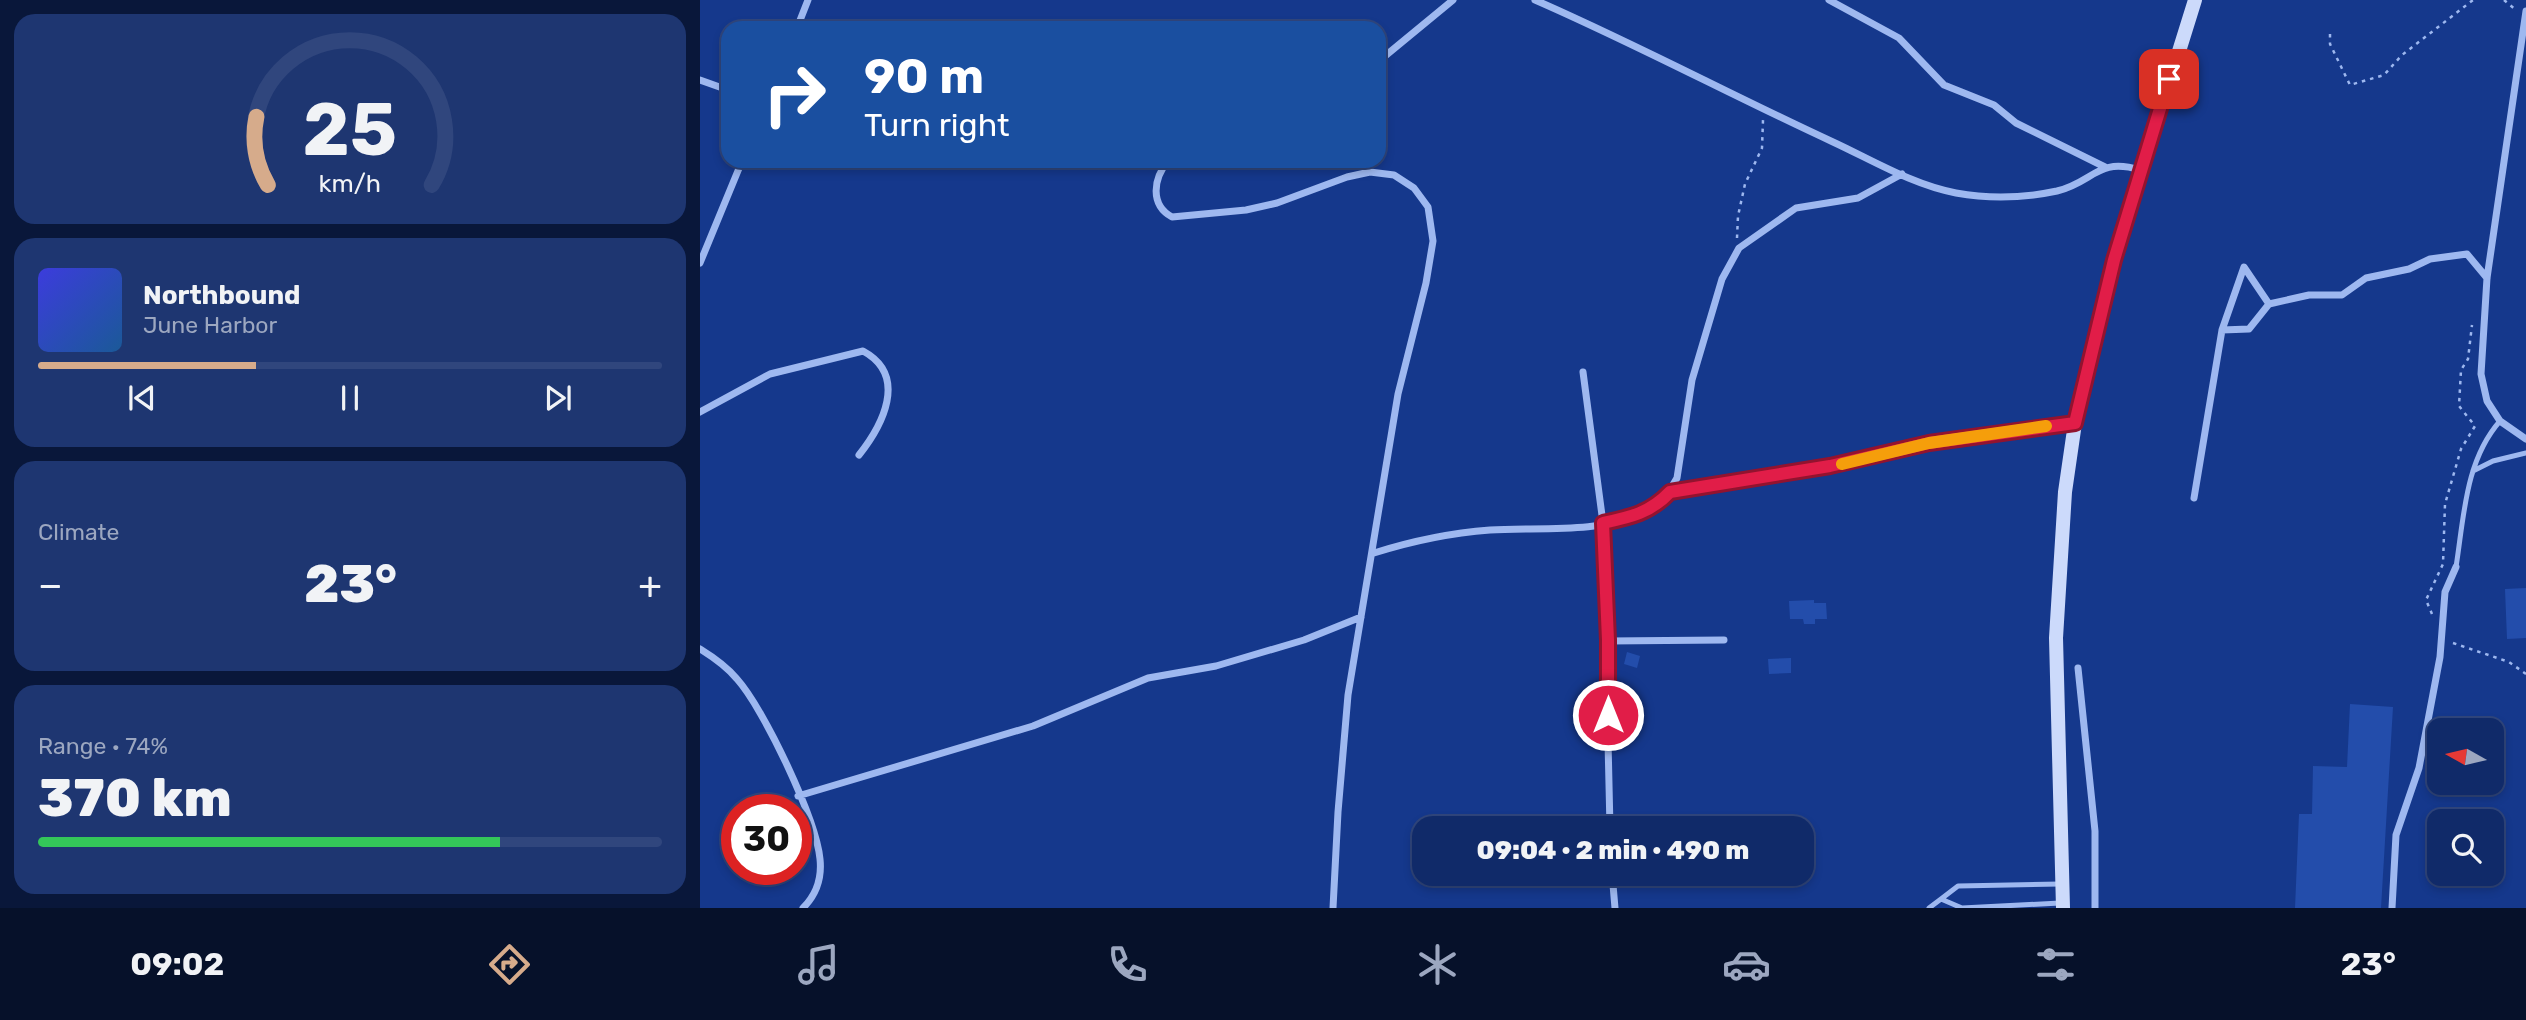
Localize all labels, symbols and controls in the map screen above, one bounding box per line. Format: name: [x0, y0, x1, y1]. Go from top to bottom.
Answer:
text: 90 m: [864, 47, 984, 105]
icon: right: [749, 49, 840, 140]
pin: [2139, 49, 2199, 109]
icon: arrive: [2150, 60, 2188, 98]
text: 25: [303, 87, 397, 173]
text: Turn right: [864, 106, 1009, 144]
text: km/h: [319, 169, 381, 198]
text: Northbound: [143, 280, 301, 311]
text: June Harbor: [143, 311, 277, 339]
icon: previous: [123, 379, 161, 417]
icon: pause: [331, 379, 369, 417]
icon: next: [539, 379, 577, 417]
text: Climate: [38, 518, 119, 546]
text: 23°: [304, 553, 397, 615]
text: −: [38, 562, 63, 608]
text: +: [638, 562, 662, 608]
position arrow: [1571, 678, 1645, 752]
north arrow: [2427, 718, 2504, 794]
map controls: [2427, 718, 2504, 886]
text: Range · 74%: [38, 732, 168, 760]
text: 370 km: [38, 767, 232, 829]
speed limit sign: 30: [721, 794, 812, 885]
button: search: [2427, 809, 2504, 886]
text: 09:04 · 2 min · 490 m: [1477, 835, 1749, 866]
icon: directions: [485, 940, 534, 989]
icon: music: [794, 940, 843, 989]
icon: phone: [1103, 940, 1152, 989]
icon: climate: [1413, 940, 1462, 989]
icon: car: [1722, 940, 1771, 989]
icon: filters: [2031, 940, 2080, 989]
text: 09:02: [130, 945, 224, 983]
text: 23°: [2341, 945, 2396, 983]

